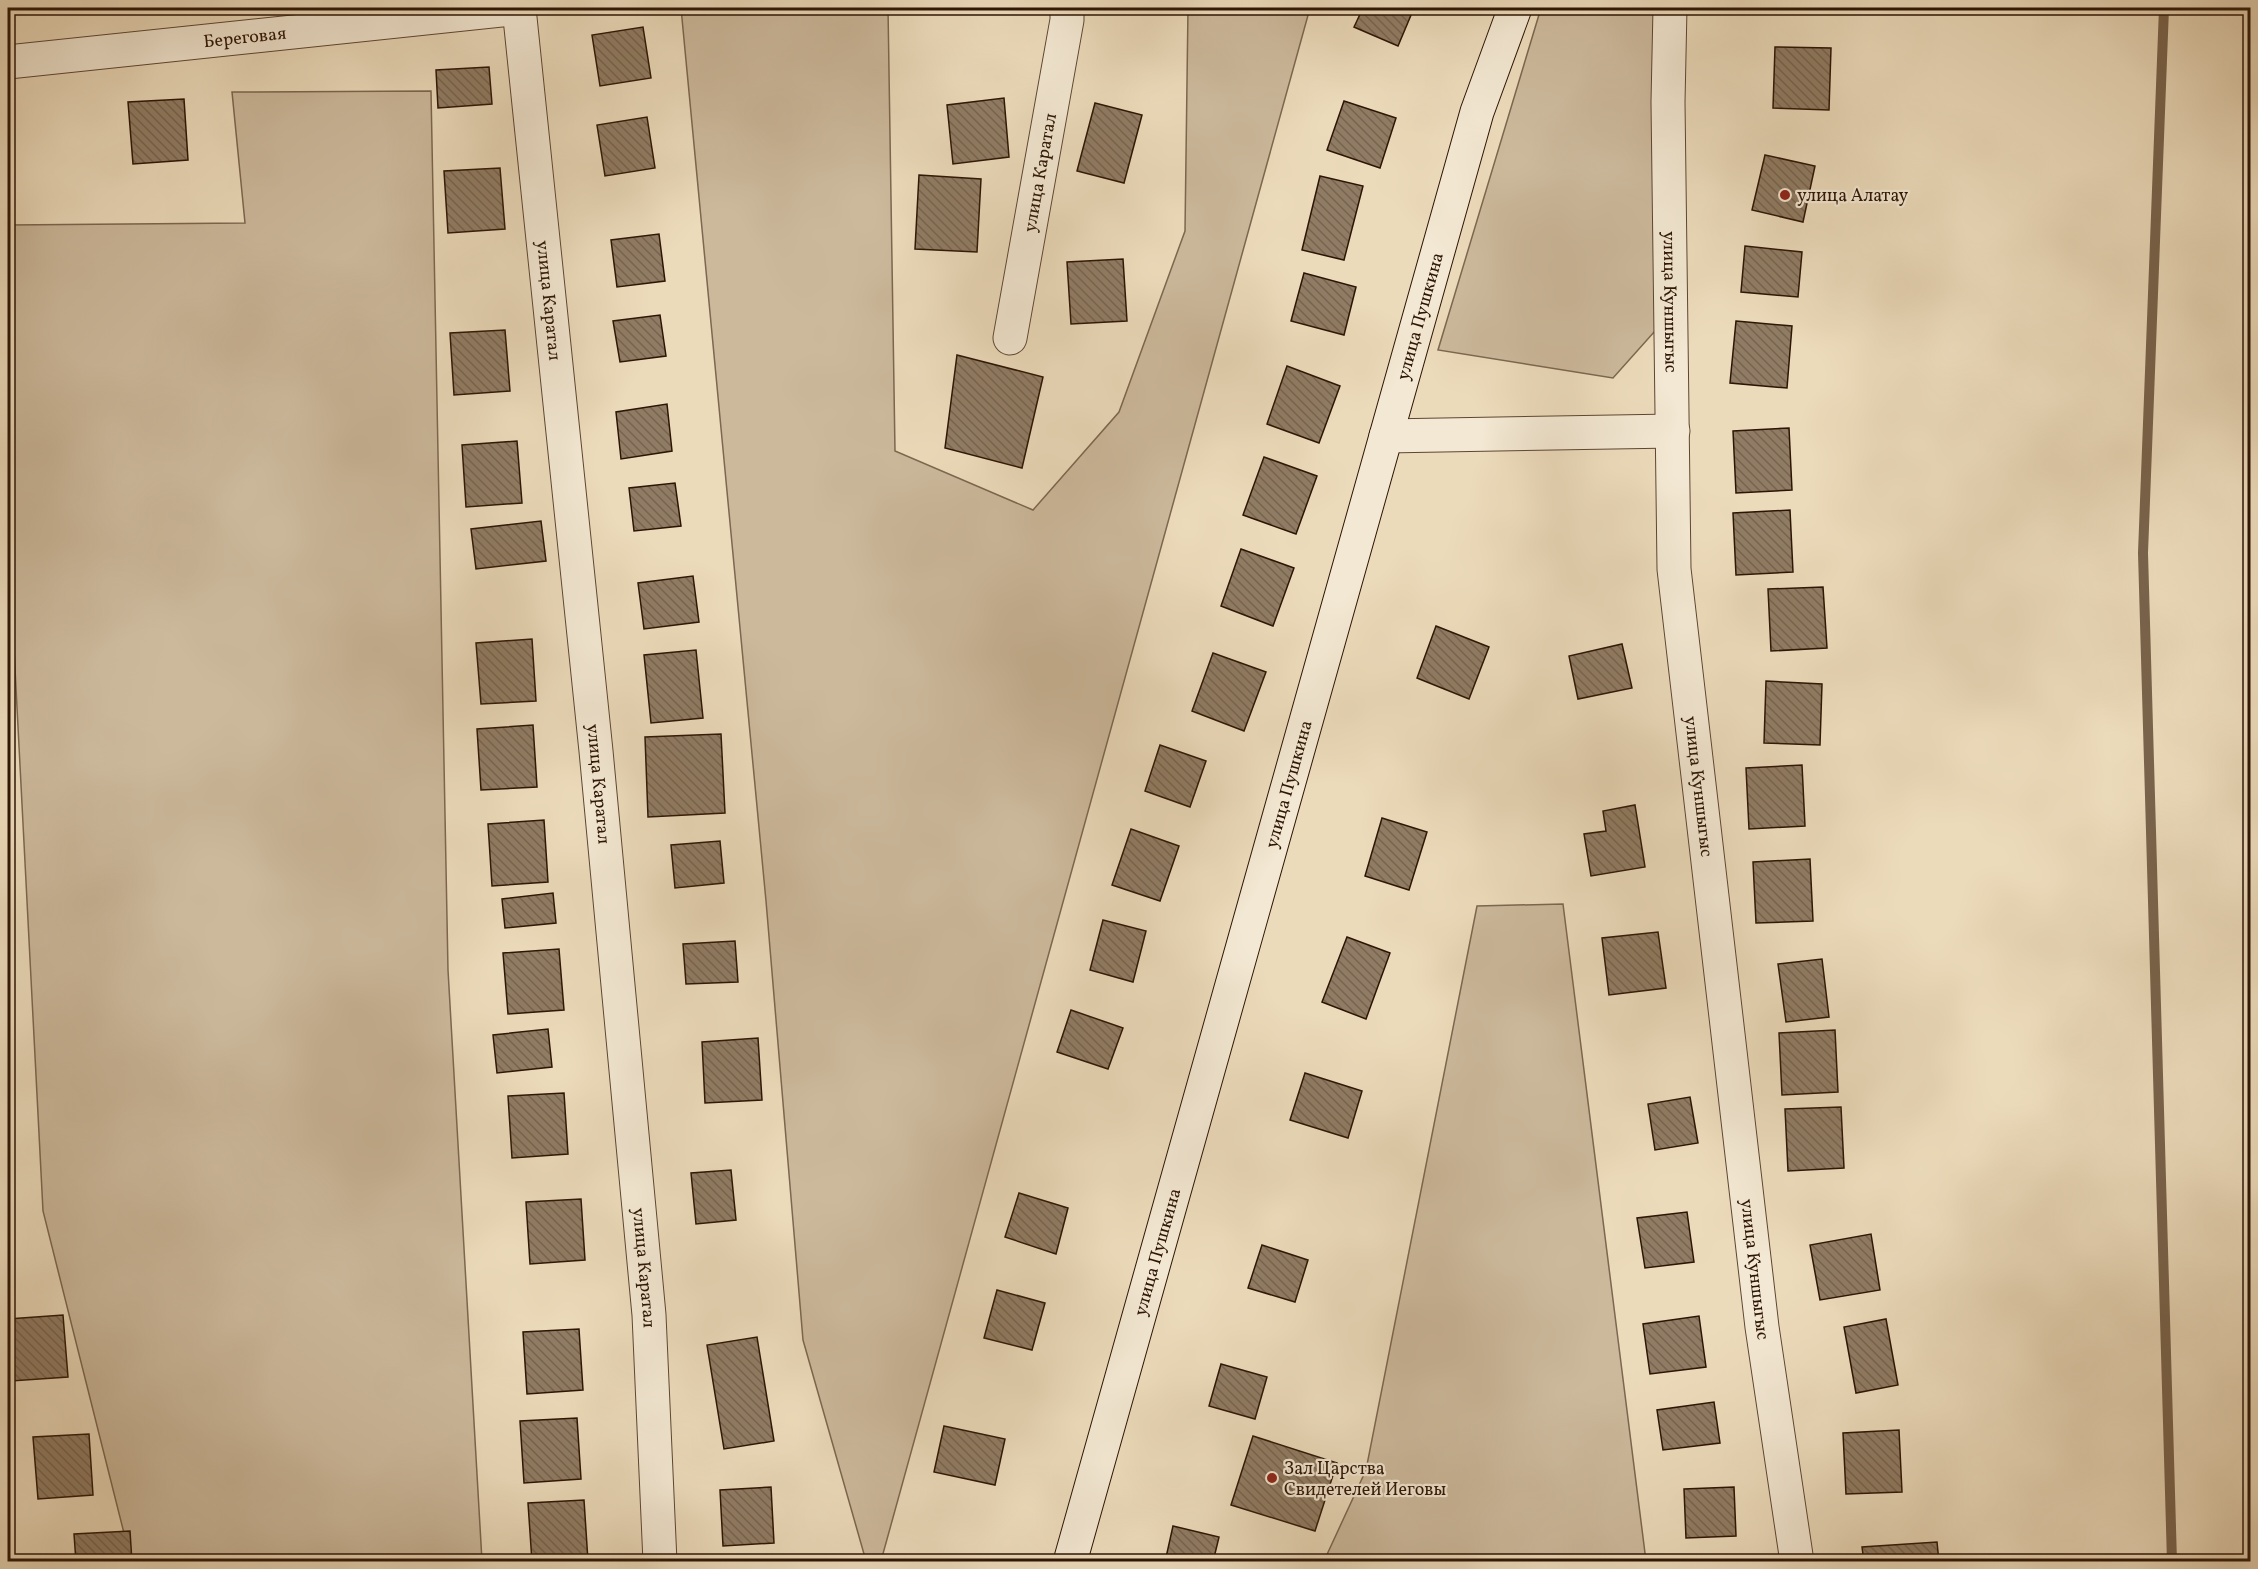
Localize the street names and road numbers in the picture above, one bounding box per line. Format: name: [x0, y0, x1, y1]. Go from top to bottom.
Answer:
street label: Береговая: [202, 22, 288, 55]
street label: улица Каратал: [1018, 111, 1064, 235]
street label: улица Куншыгыс: [1656, 231, 1682, 373]
street label: улица Каратал: [529, 239, 566, 362]
street label: улица Пушкина: [1391, 250, 1451, 383]
street label: улица Куншыгыс: [1677, 715, 1718, 858]
street label: улица Пушкина: [1260, 718, 1320, 851]
street label: улица Каратал: [579, 723, 616, 845]
street label: улица Пушкина: [1129, 1186, 1188, 1319]
street label: улица Куншыгыс: [1733, 1198, 1775, 1342]
street label: улица Каратал: [625, 1207, 661, 1329]

